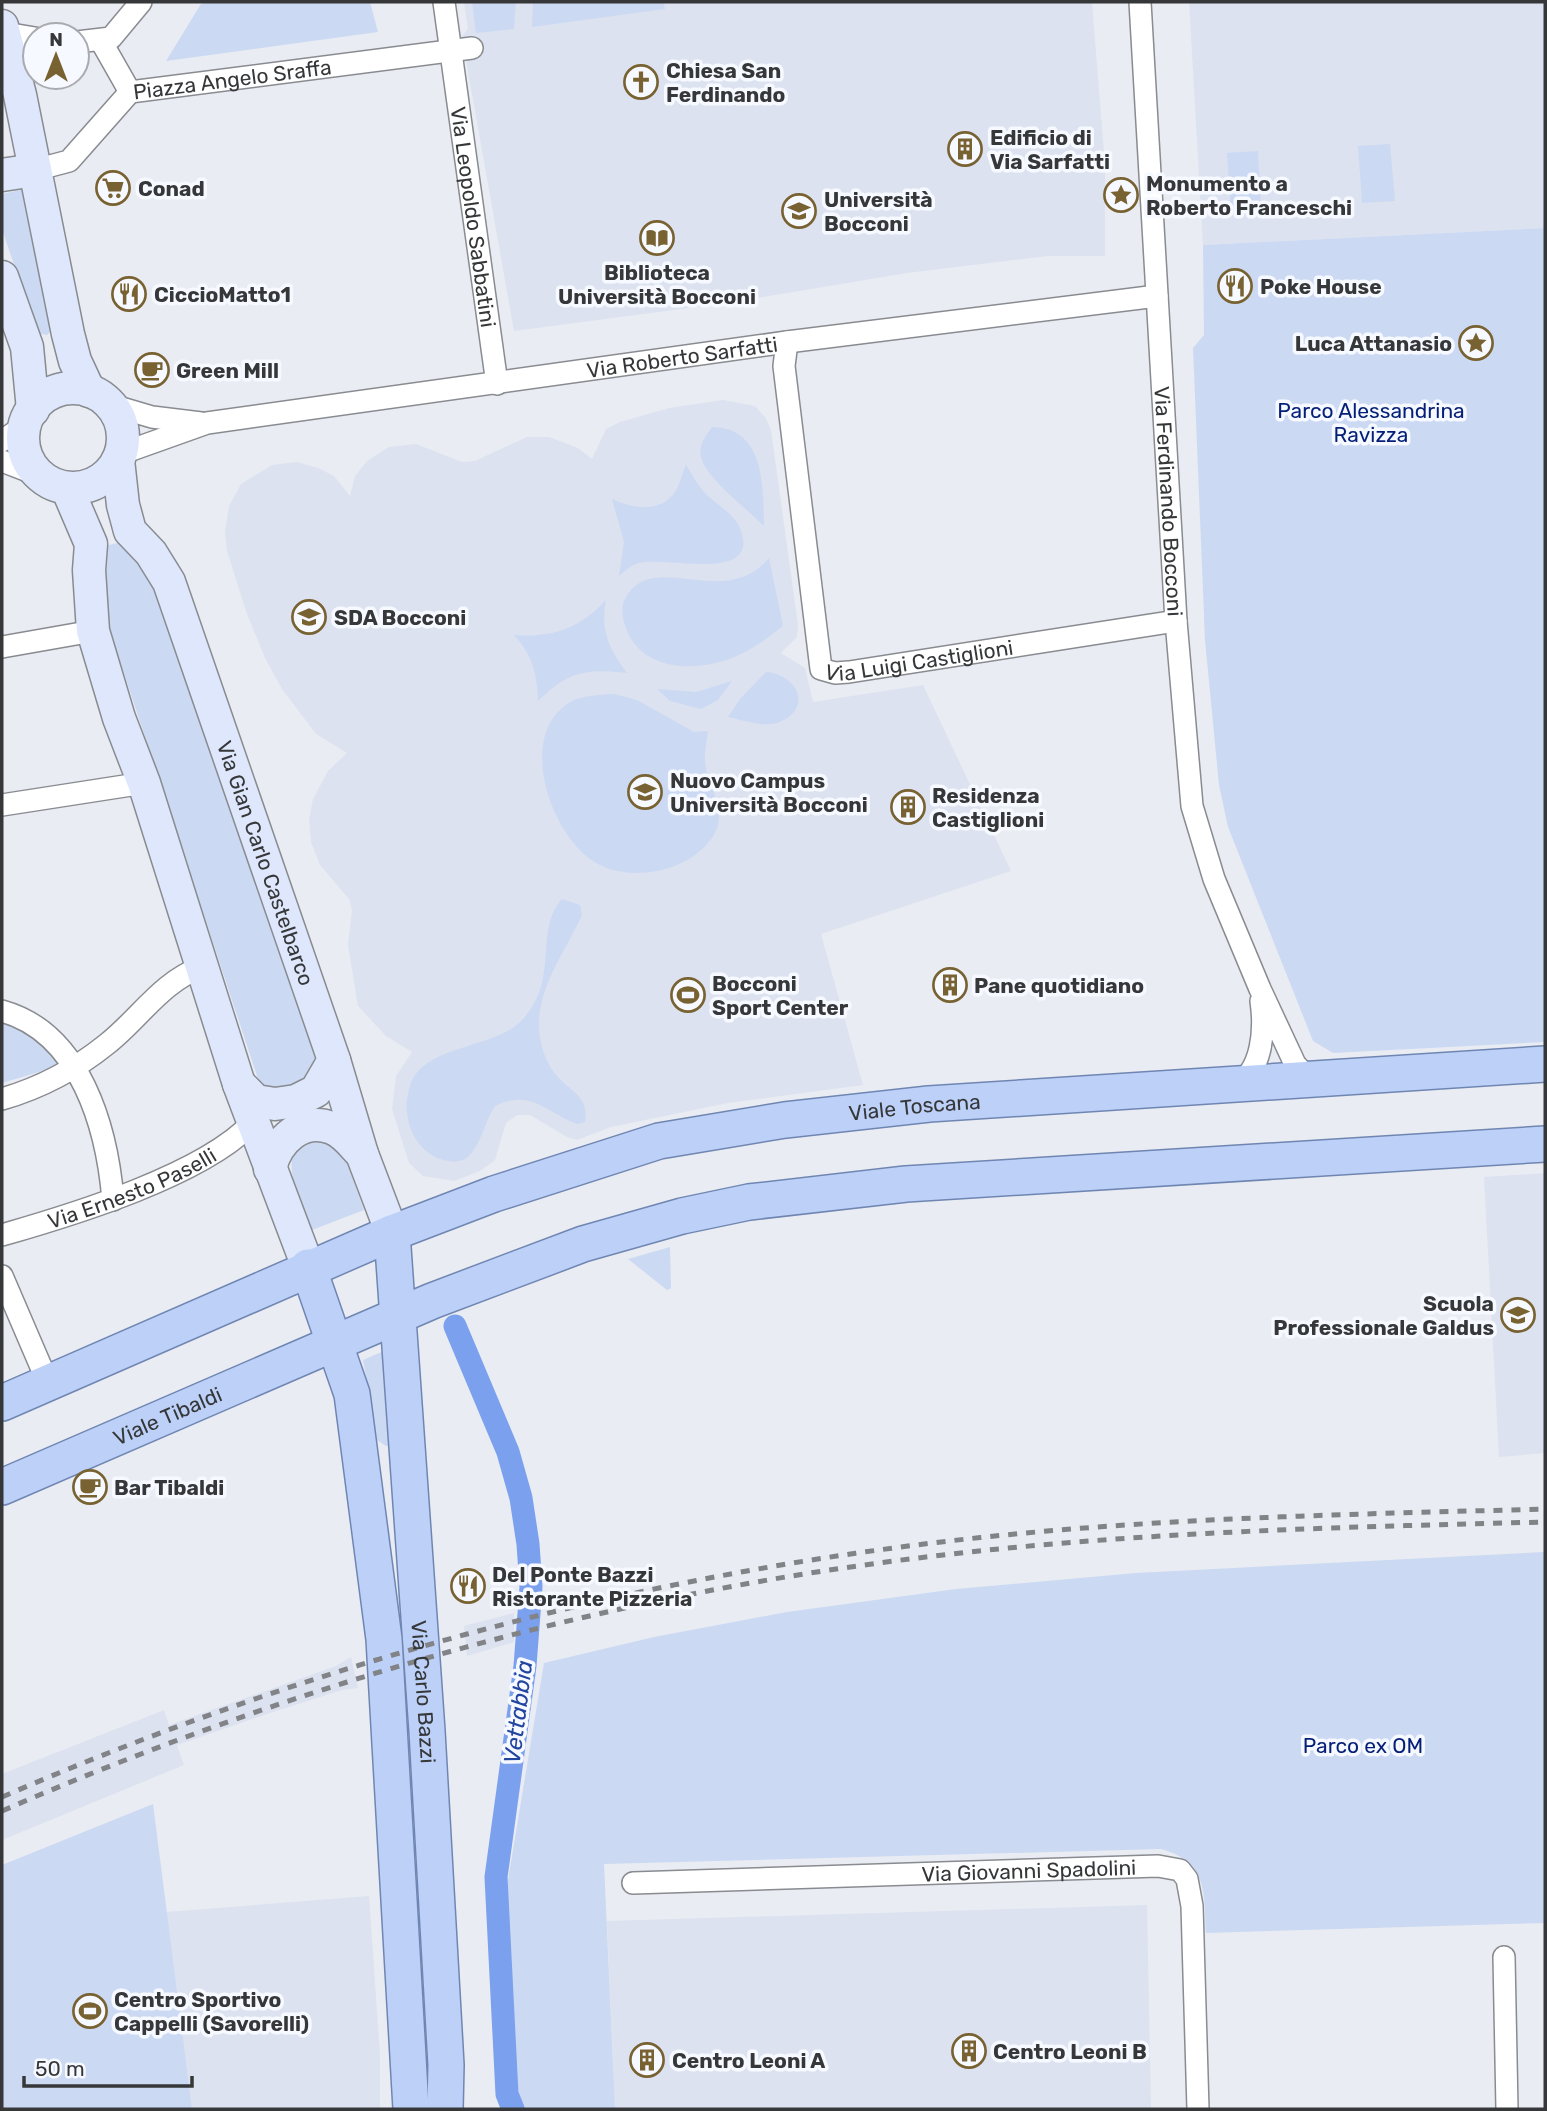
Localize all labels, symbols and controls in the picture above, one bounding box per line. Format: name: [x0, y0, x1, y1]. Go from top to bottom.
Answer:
north arrow: [21, 21, 91, 91]
text: N: [49, 28, 63, 51]
street label: Piazza Angelo Sraffa: [132, 54, 333, 104]
place label: Chiesa San Ferdinando: [666, 58, 785, 107]
church icon: Chiesa San Ferdinando: [622, 63, 660, 101]
street label: Via Leopoldo Sabbatini: [446, 105, 502, 329]
place label: Edificio di Via Sarfatti: [990, 125, 1110, 174]
building icon: Edificio di Via Sarfatti: [946, 130, 984, 168]
supermarket icon: Conad: [94, 169, 132, 207]
place label: Monumento a Roberto Franceschi: [1146, 171, 1352, 220]
place label: Conad: [138, 176, 205, 201]
place icon: Monumento a Roberto Franceschi: [1102, 176, 1140, 214]
place label: Università Bocconi: [824, 187, 933, 236]
school or university icon: Università Bocconi: [780, 192, 818, 230]
library icon: Biblioteca Università Bocconi: [638, 219, 676, 257]
place label: Biblioteca Università Bocconi: [558, 260, 756, 309]
restaurant icon: Poke House: [1216, 267, 1254, 305]
place label: Poke House: [1260, 274, 1382, 299]
restaurant icon: CiccioMatto1: [110, 275, 148, 313]
place label: CiccioMatto1: [154, 282, 291, 307]
place icon: Luca Attanasio: [1457, 324, 1495, 362]
street label: Via Roberto Sarfatti: [585, 331, 779, 382]
place label: Luca Attanasio: [1295, 331, 1452, 356]
cafe icon: Green Mill: [133, 351, 171, 389]
place label: Green Mill: [176, 358, 279, 383]
street label: Via Ferdinando Bocconi: [1150, 385, 1188, 617]
park label: Parco Alessandrina Ravizza: [1277, 398, 1465, 447]
school or university icon: SDA Bocconi: [290, 598, 328, 636]
place label: SDA Bocconi: [334, 605, 466, 630]
street label: Via Luigi Castiglioni: [822, 634, 1015, 686]
street label: Via Gian Carlo Castelbarco: [212, 737, 320, 989]
place label: Nuovo Campus Università Bocconi: [670, 768, 868, 817]
school or university icon: Nuovo Campus Università Bocconi: [626, 773, 664, 811]
place label: Residenza Castiglioni: [932, 783, 1044, 832]
building icon: Residenza Castiglioni: [889, 788, 927, 826]
building icon: Pane quotidiano: [931, 966, 969, 1004]
place label: Bocconi Sport Center: [712, 971, 849, 1020]
place label: Pane quotidiano: [974, 973, 1144, 998]
sports icon: Bocconi Sport Center: [669, 976, 707, 1014]
street label: Viale Toscana: [847, 1088, 981, 1125]
street label: Via Ernesto Paselli: [44, 1142, 220, 1233]
place label: Scuola Professionale Galdus: [1273, 1291, 1494, 1340]
school or university icon: Scuola Professionale Galdus: [1499, 1296, 1537, 1334]
street label: Viale Tibaldi: [109, 1381, 225, 1450]
cafe icon: Bar Tibaldi: [71, 1468, 109, 1506]
place label: Bar Tibaldi: [114, 1475, 224, 1500]
place label: Del Ponte Bazzi Ristorante Pizzeria: [492, 1562, 692, 1611]
restaurant icon: Del Ponte Bazzi Ristorante Pizzeria: [449, 1567, 487, 1605]
street label: Via Carlo Bazzi: [407, 1619, 441, 1764]
water label: Vettabbia: [498, 1659, 538, 1765]
park label: Parco ex OM: [1303, 1733, 1423, 1758]
street label: Via Giovanni Spadolini: [921, 1854, 1137, 1886]
place label: Centro Sportivo Cappelli (Savorelli): [114, 1987, 309, 2036]
sports icon: Centro Sportivo Cappelli (Savorelli): [71, 1992, 109, 2030]
building icon: Centro Leoni B: [950, 2032, 988, 2070]
place label: Centro Leoni B: [993, 2039, 1147, 2064]
building icon: Centro Leoni A: [628, 2041, 666, 2079]
scale bar: [24, 2044, 192, 2088]
place label: Centro Leoni A: [672, 2048, 825, 2073]
text: 50 m: [35, 2056, 85, 2081]

